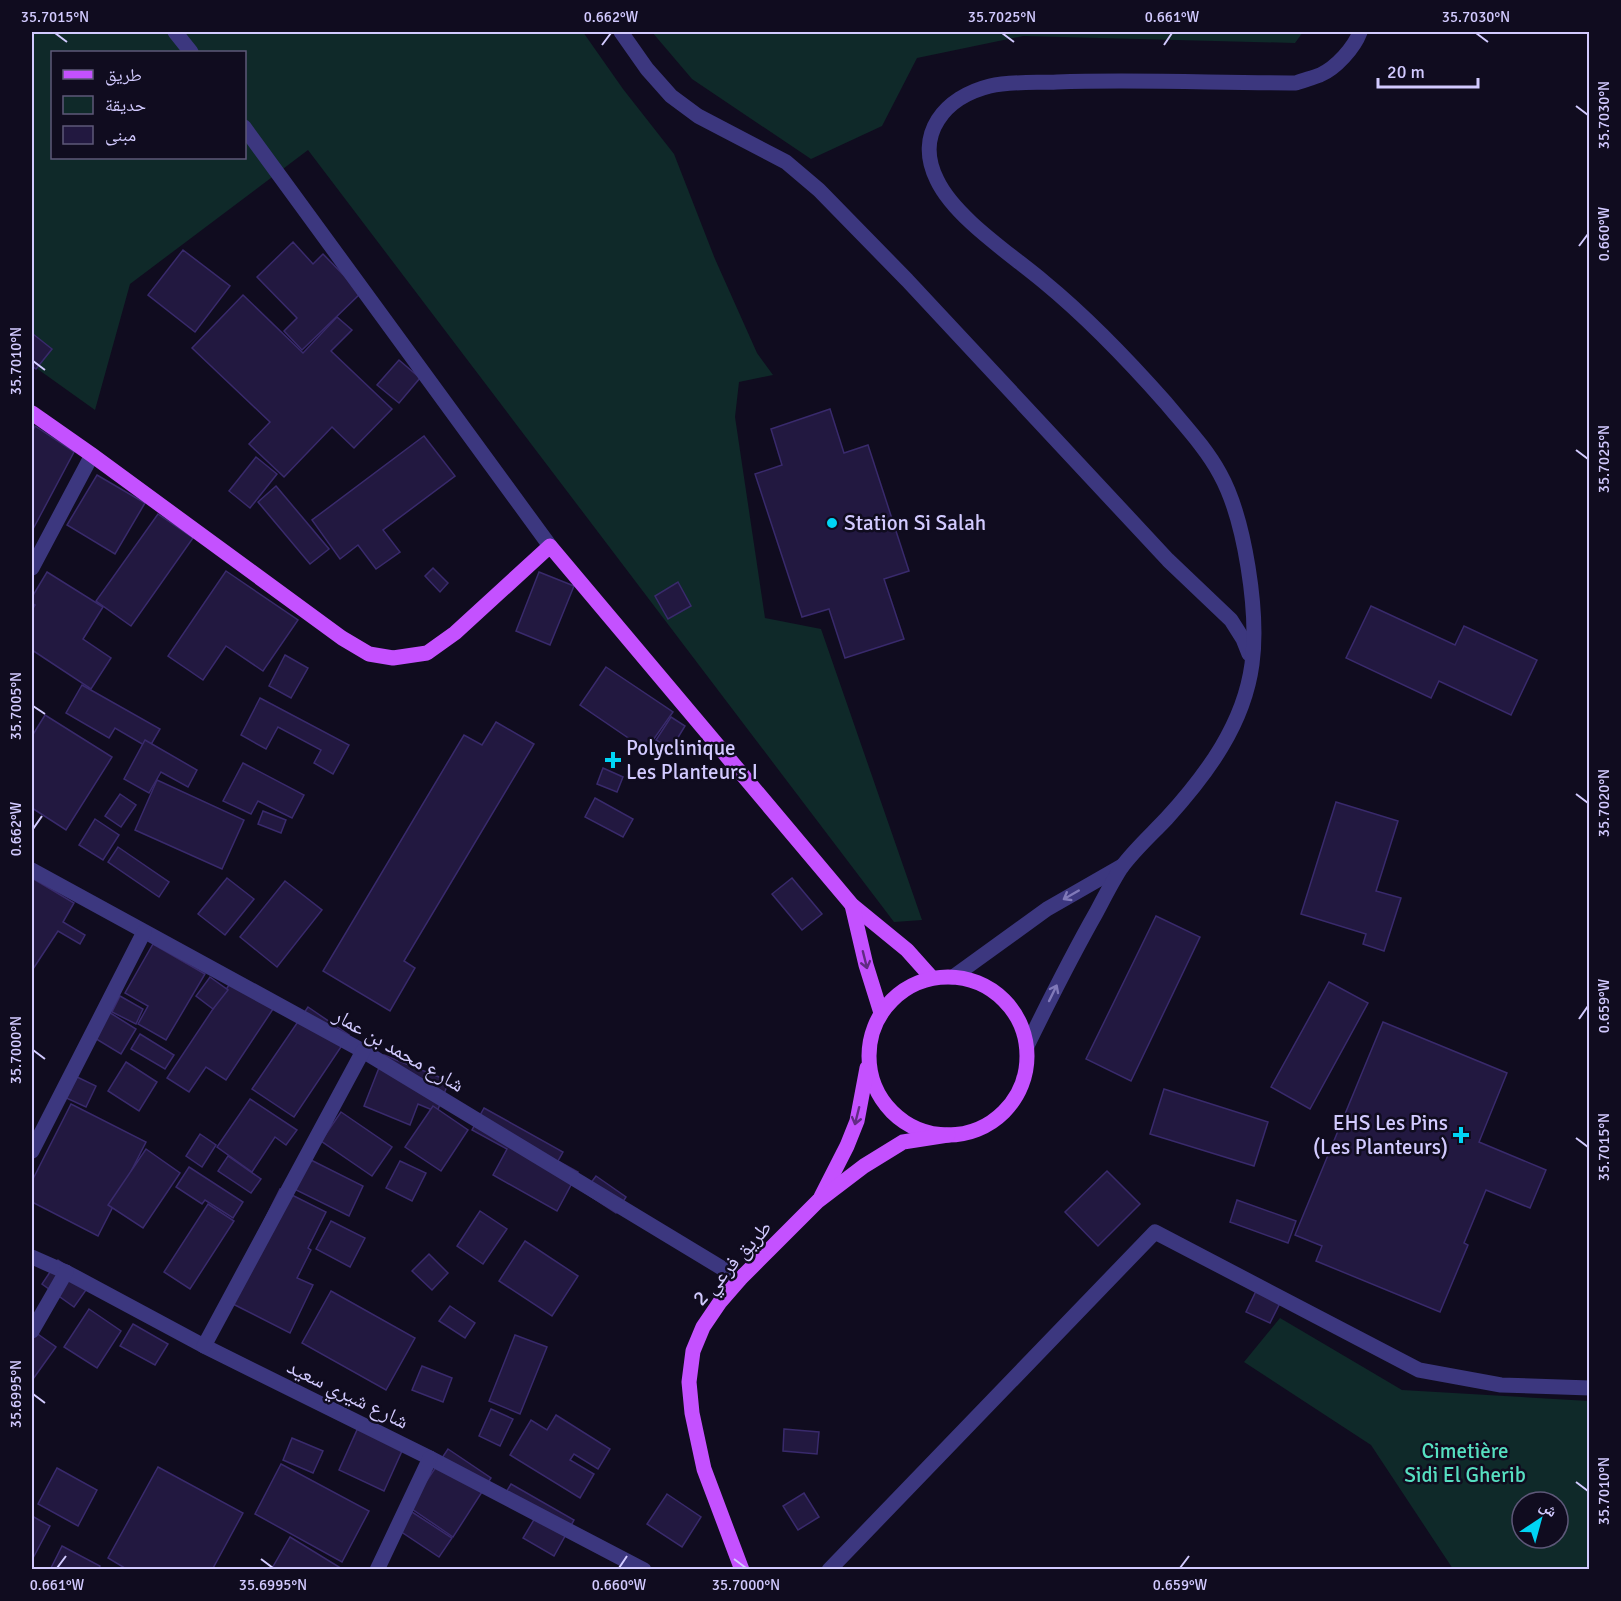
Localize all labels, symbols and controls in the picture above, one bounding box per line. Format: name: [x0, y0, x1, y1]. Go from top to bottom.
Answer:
text: 35.7015°N: [21, 8, 89, 26]
text: 0.662°W: [584, 8, 639, 26]
text: 35.7025°N: [968, 8, 1036, 26]
text: 0.661°W: [1145, 8, 1200, 26]
text: 35.7030°N: [1442, 8, 1510, 26]
legend: [51, 51, 246, 159]
scale bar: [1378, 51, 1478, 89]
text: 20 m: [1387, 61, 1425, 83]
text: طريق: [105, 64, 142, 86]
text: 35.7030°N: [1595, 81, 1613, 149]
text: حديقة: [105, 94, 146, 116]
text: مبنى: [105, 124, 136, 146]
text: 0.660°W: [1595, 206, 1613, 261]
text: 35.7010°N: [7, 327, 25, 395]
text: 35.7025°N: [1595, 425, 1613, 493]
place label: Station Si Salah: [844, 510, 986, 536]
marker: Station Si Salah: [825, 516, 839, 530]
text: 35.7005°N: [7, 672, 25, 740]
place label: Polyclinique Les Planteurs I: [626, 735, 758, 785]
marker: Polyclinique Les Planteurs I: [604, 751, 622, 769]
text: 35.7020°N: [1595, 769, 1613, 837]
text: 0.662°W: [7, 801, 25, 856]
one-way arrow: [1063, 890, 1080, 902]
one-way arrow: [859, 950, 871, 969]
text: 0.659°W: [1595, 978, 1613, 1033]
one-way arrow: [1047, 985, 1059, 1003]
street label: شارع محمد بن عمار: [328, 1002, 469, 1098]
text: 35.7000°N: [7, 1016, 25, 1084]
one-way arrow: [850, 1106, 862, 1125]
place label: EHS Les Pins (Les Planteurs): [1313, 1110, 1448, 1160]
text: 35.7015°N: [1595, 1113, 1613, 1181]
marker: EHS Les Pins (Les Planteurs): [1452, 1126, 1470, 1144]
street label: طريق فرعي 2: [687, 1215, 780, 1313]
street label: شارع شيري سعيد: [282, 1353, 413, 1438]
text: 35.6995°N: [7, 1360, 25, 1428]
park label: Cimetière Sidi El Gherib: [1404, 1438, 1526, 1488]
text: 35.7010°N: [1595, 1457, 1613, 1525]
north arrow: [1510, 1490, 1570, 1550]
text: ش: [1535, 1496, 1561, 1522]
text: 0.661°W: [30, 1576, 85, 1594]
text: 35.6995°N: [239, 1576, 307, 1594]
text: 0.660°W: [592, 1576, 647, 1594]
text: 35.7000°N: [712, 1576, 780, 1594]
text: 0.659°W: [1153, 1576, 1208, 1594]

